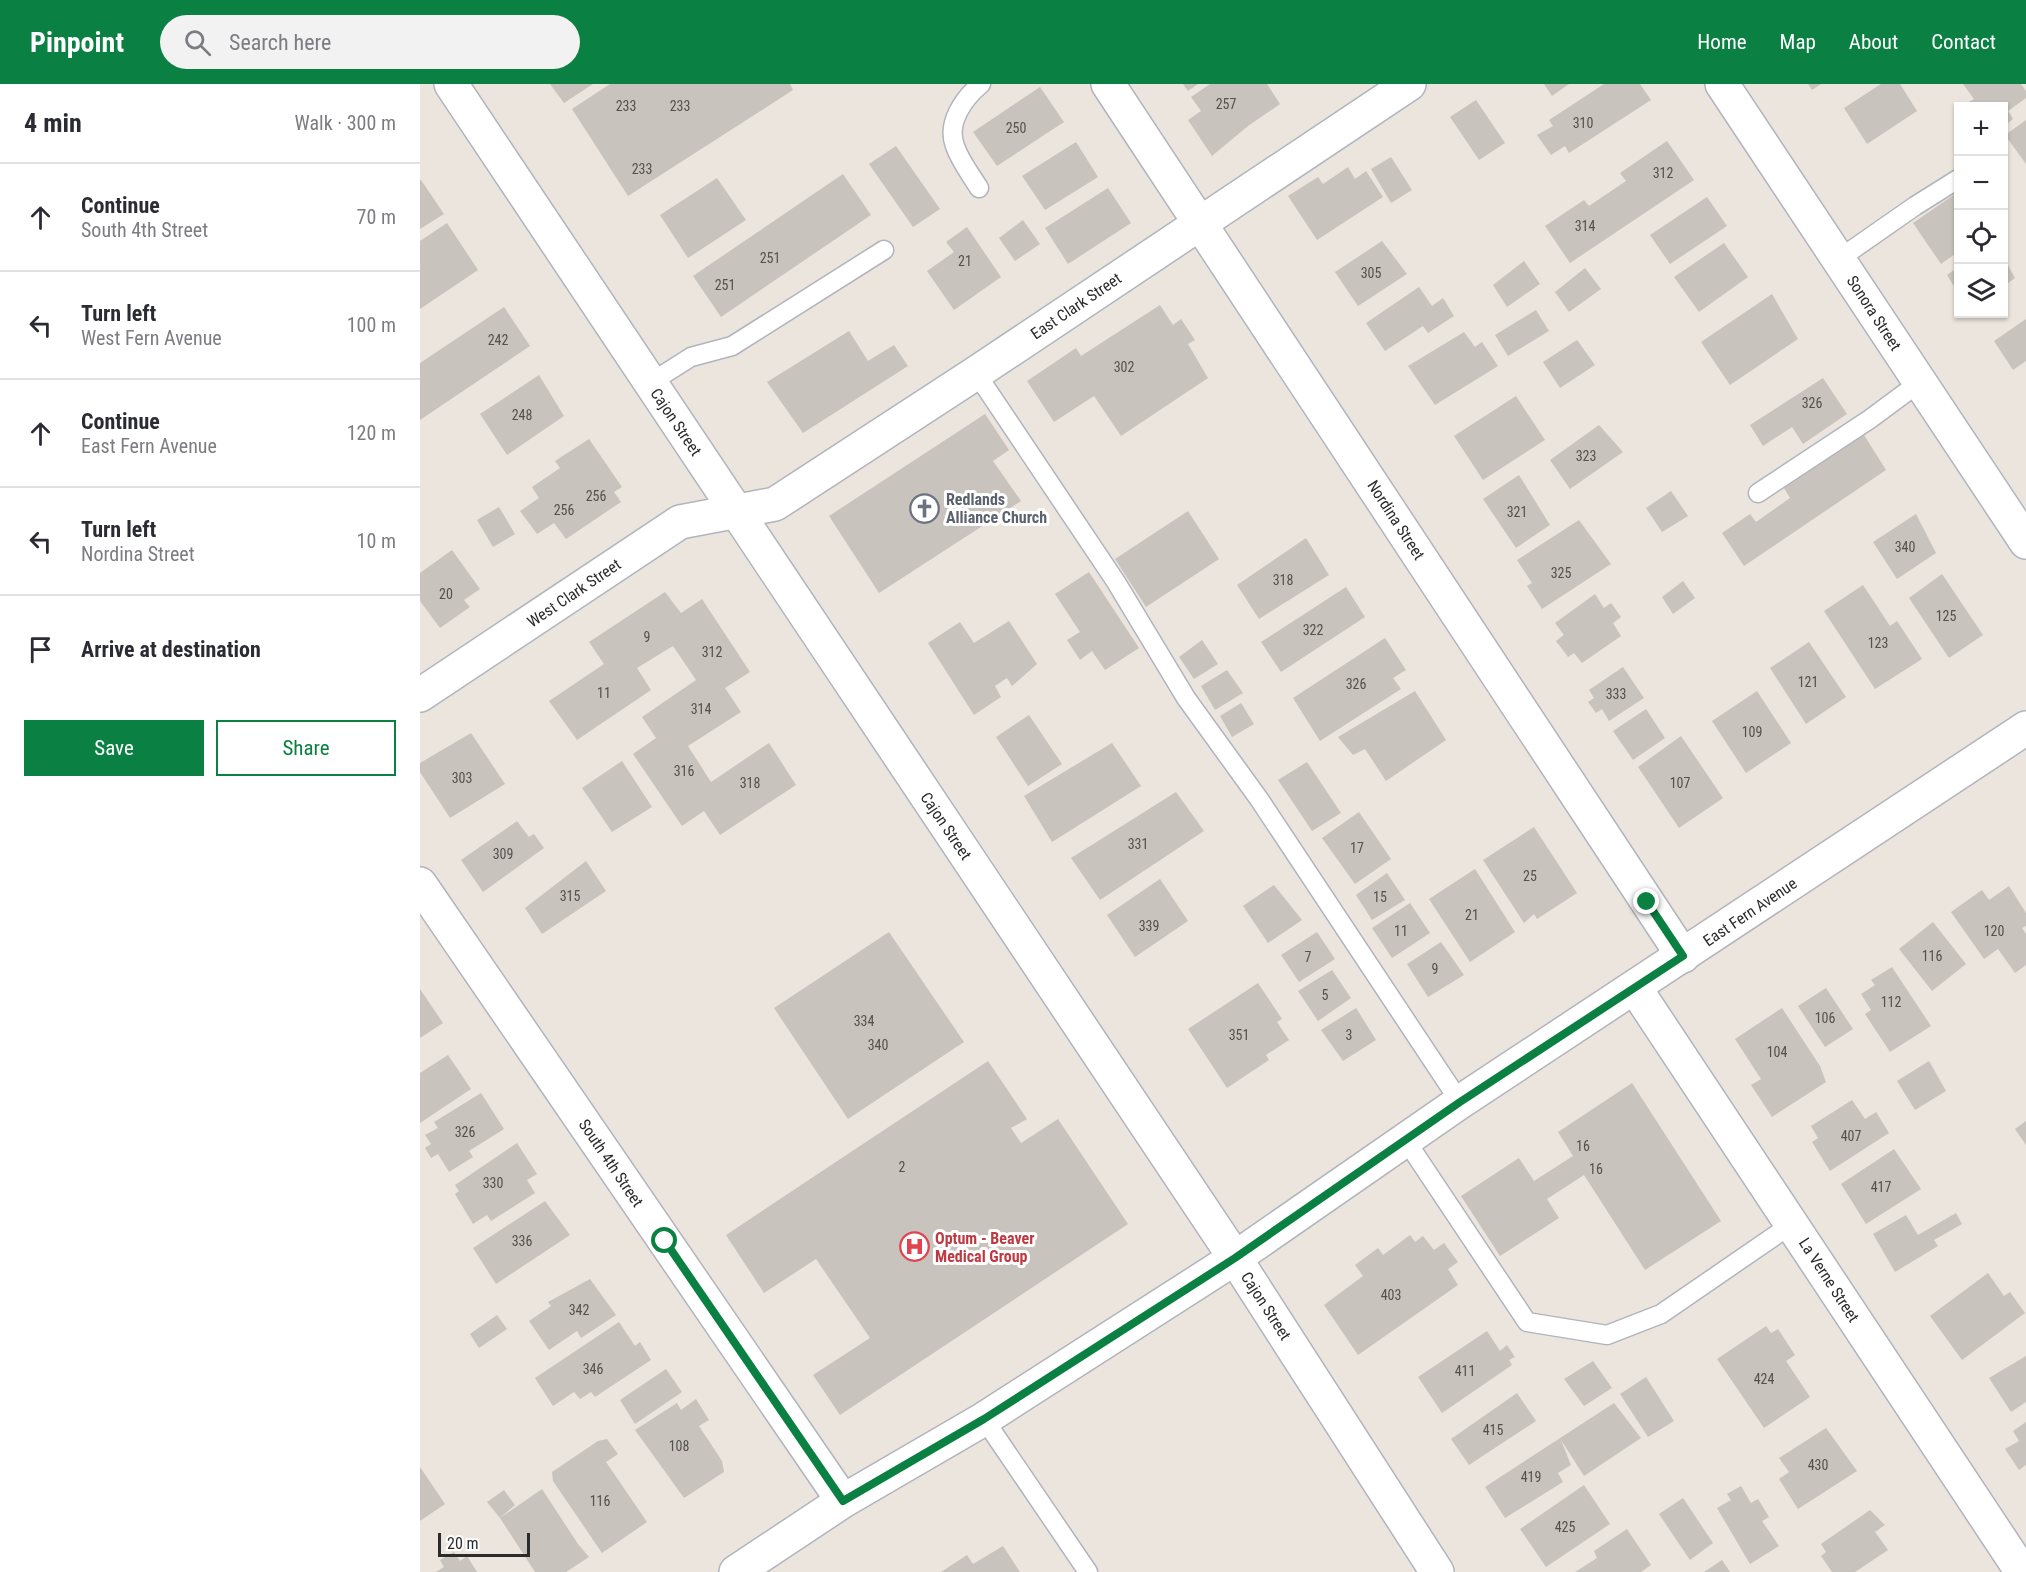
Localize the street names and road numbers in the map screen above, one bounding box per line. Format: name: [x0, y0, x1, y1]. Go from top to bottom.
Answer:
street label: East Clark Street: [1027, 269, 1125, 343]
street label: Sonora Street: [1843, 272, 1905, 354]
street label: Cajon Street: [647, 385, 706, 460]
street label: Nordina Street: [1363, 477, 1429, 563]
street label: West Clark Street: [524, 555, 625, 631]
street label: Cajon Street: [917, 789, 976, 864]
street label: East Fern Avenue: [1700, 874, 1800, 950]
street label: South 4th Street: [575, 1116, 647, 1211]
street label: La Verne Street: [1795, 1234, 1863, 1326]
street label: Cajon Street: [1237, 1268, 1295, 1344]

